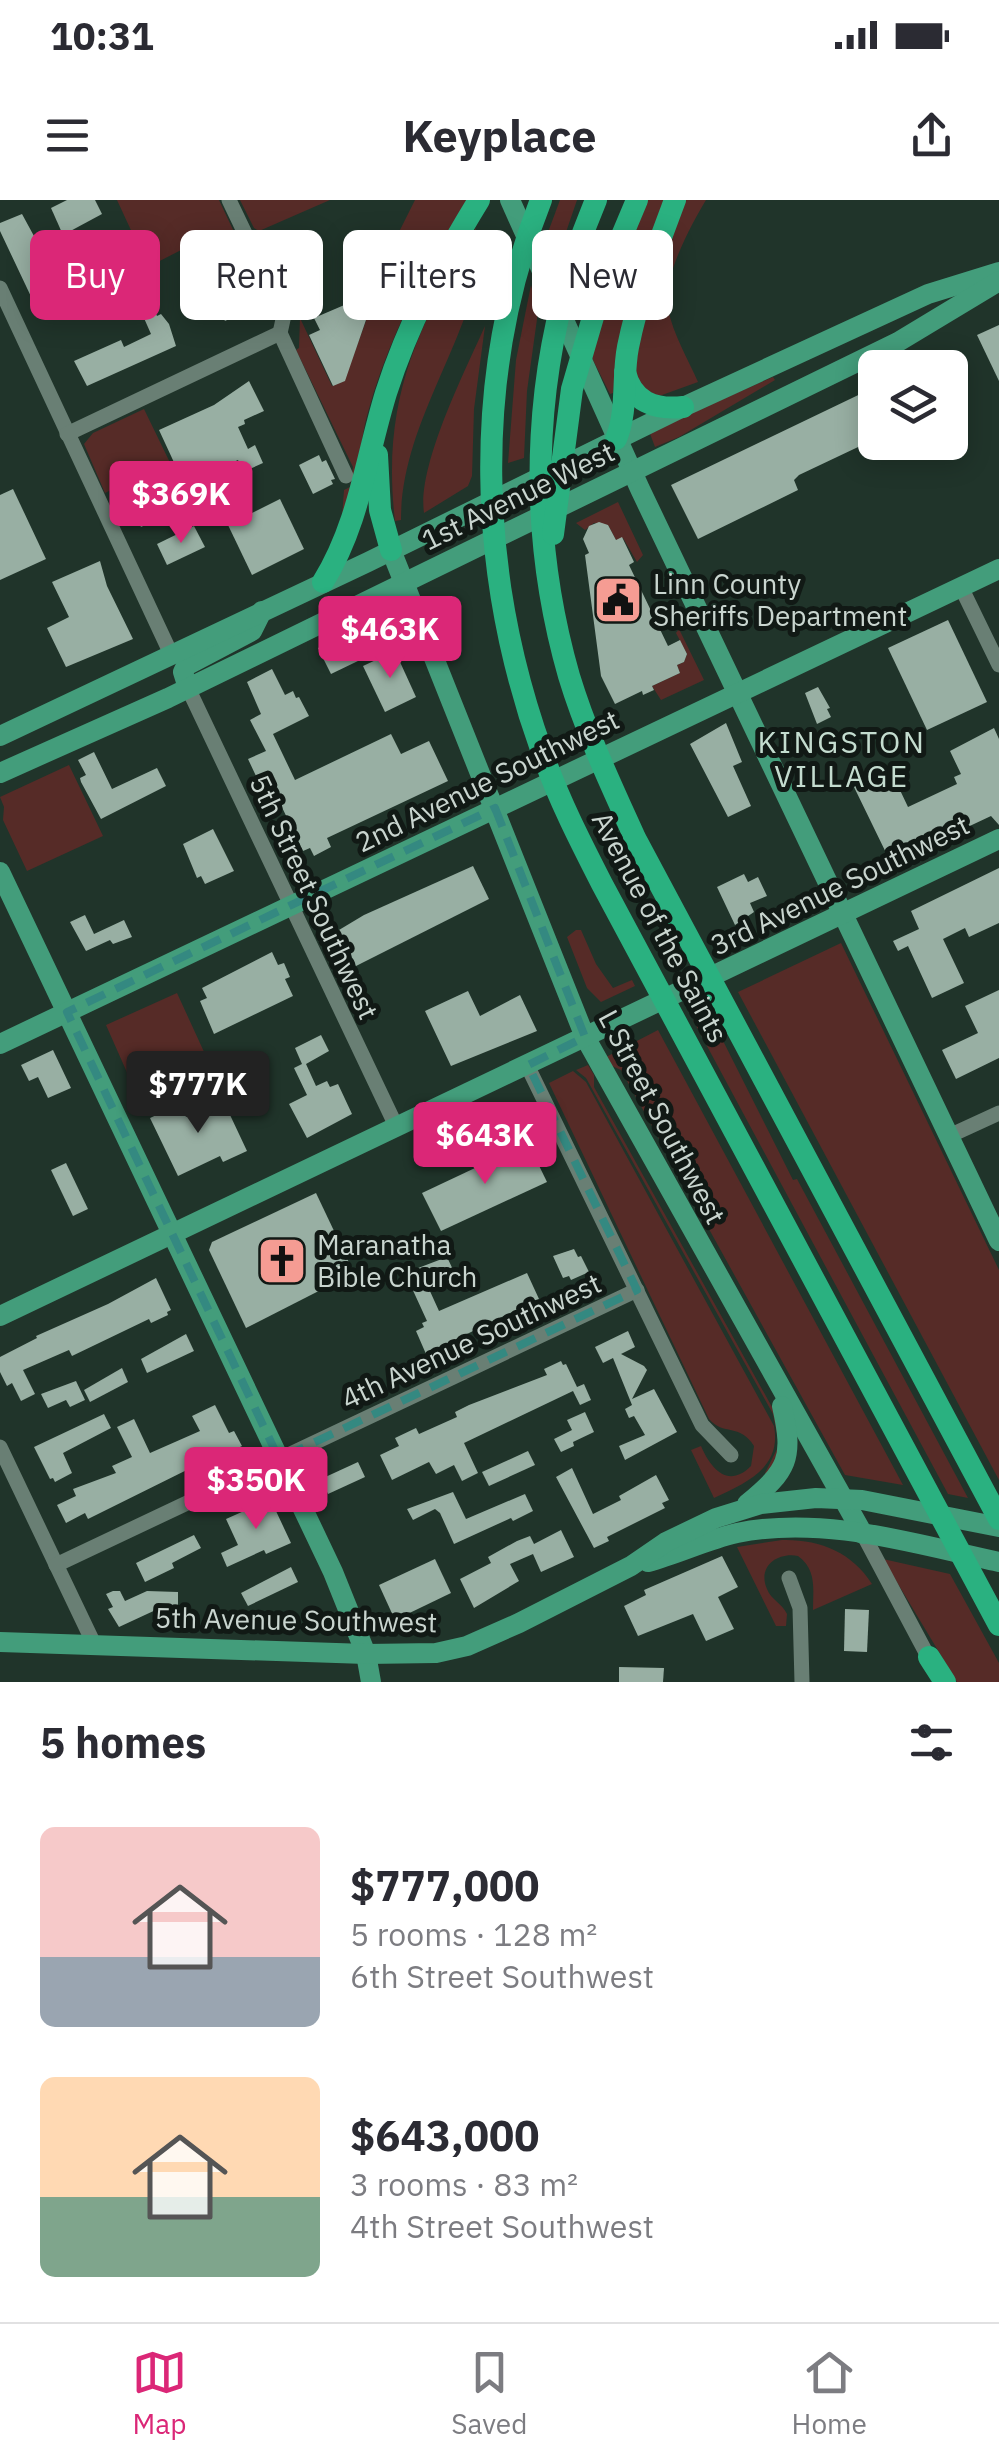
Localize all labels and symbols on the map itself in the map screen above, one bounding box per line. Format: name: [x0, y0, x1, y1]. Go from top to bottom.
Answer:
street label: 1st Avenue West: [415, 433, 620, 558]
pin: $369K: [111, 461, 251, 546]
place label: Linn County Sheriffs Department: [653, 565, 907, 634]
public building icon: Linn County Sheriffs Department: [592, 574, 644, 626]
pin: $463K: [320, 596, 460, 681]
street label: 2nd Avenue Southwest: [349, 701, 625, 861]
district label: KINGSTON VILLAGE: [757, 722, 927, 795]
street label: 5th Street Southwest: [241, 768, 387, 1025]
street label: Avenue of the Saints: [584, 805, 737, 1049]
street label: 3rd Avenue Southwest: [704, 806, 975, 963]
street label: L Street Southwest: [590, 1003, 735, 1230]
pin: $777K: [128, 1051, 268, 1136]
pin: $643K: [415, 1102, 555, 1187]
place label: Maranatha Bible Church: [317, 1226, 477, 1295]
church icon: Maranatha Bible Church: [256, 1235, 308, 1287]
street label: 4th Avenue Southwest: [335, 1264, 607, 1417]
pin: $350K: [186, 1447, 326, 1532]
street label: 5th Avenue Southwest: [154, 1599, 438, 1640]

